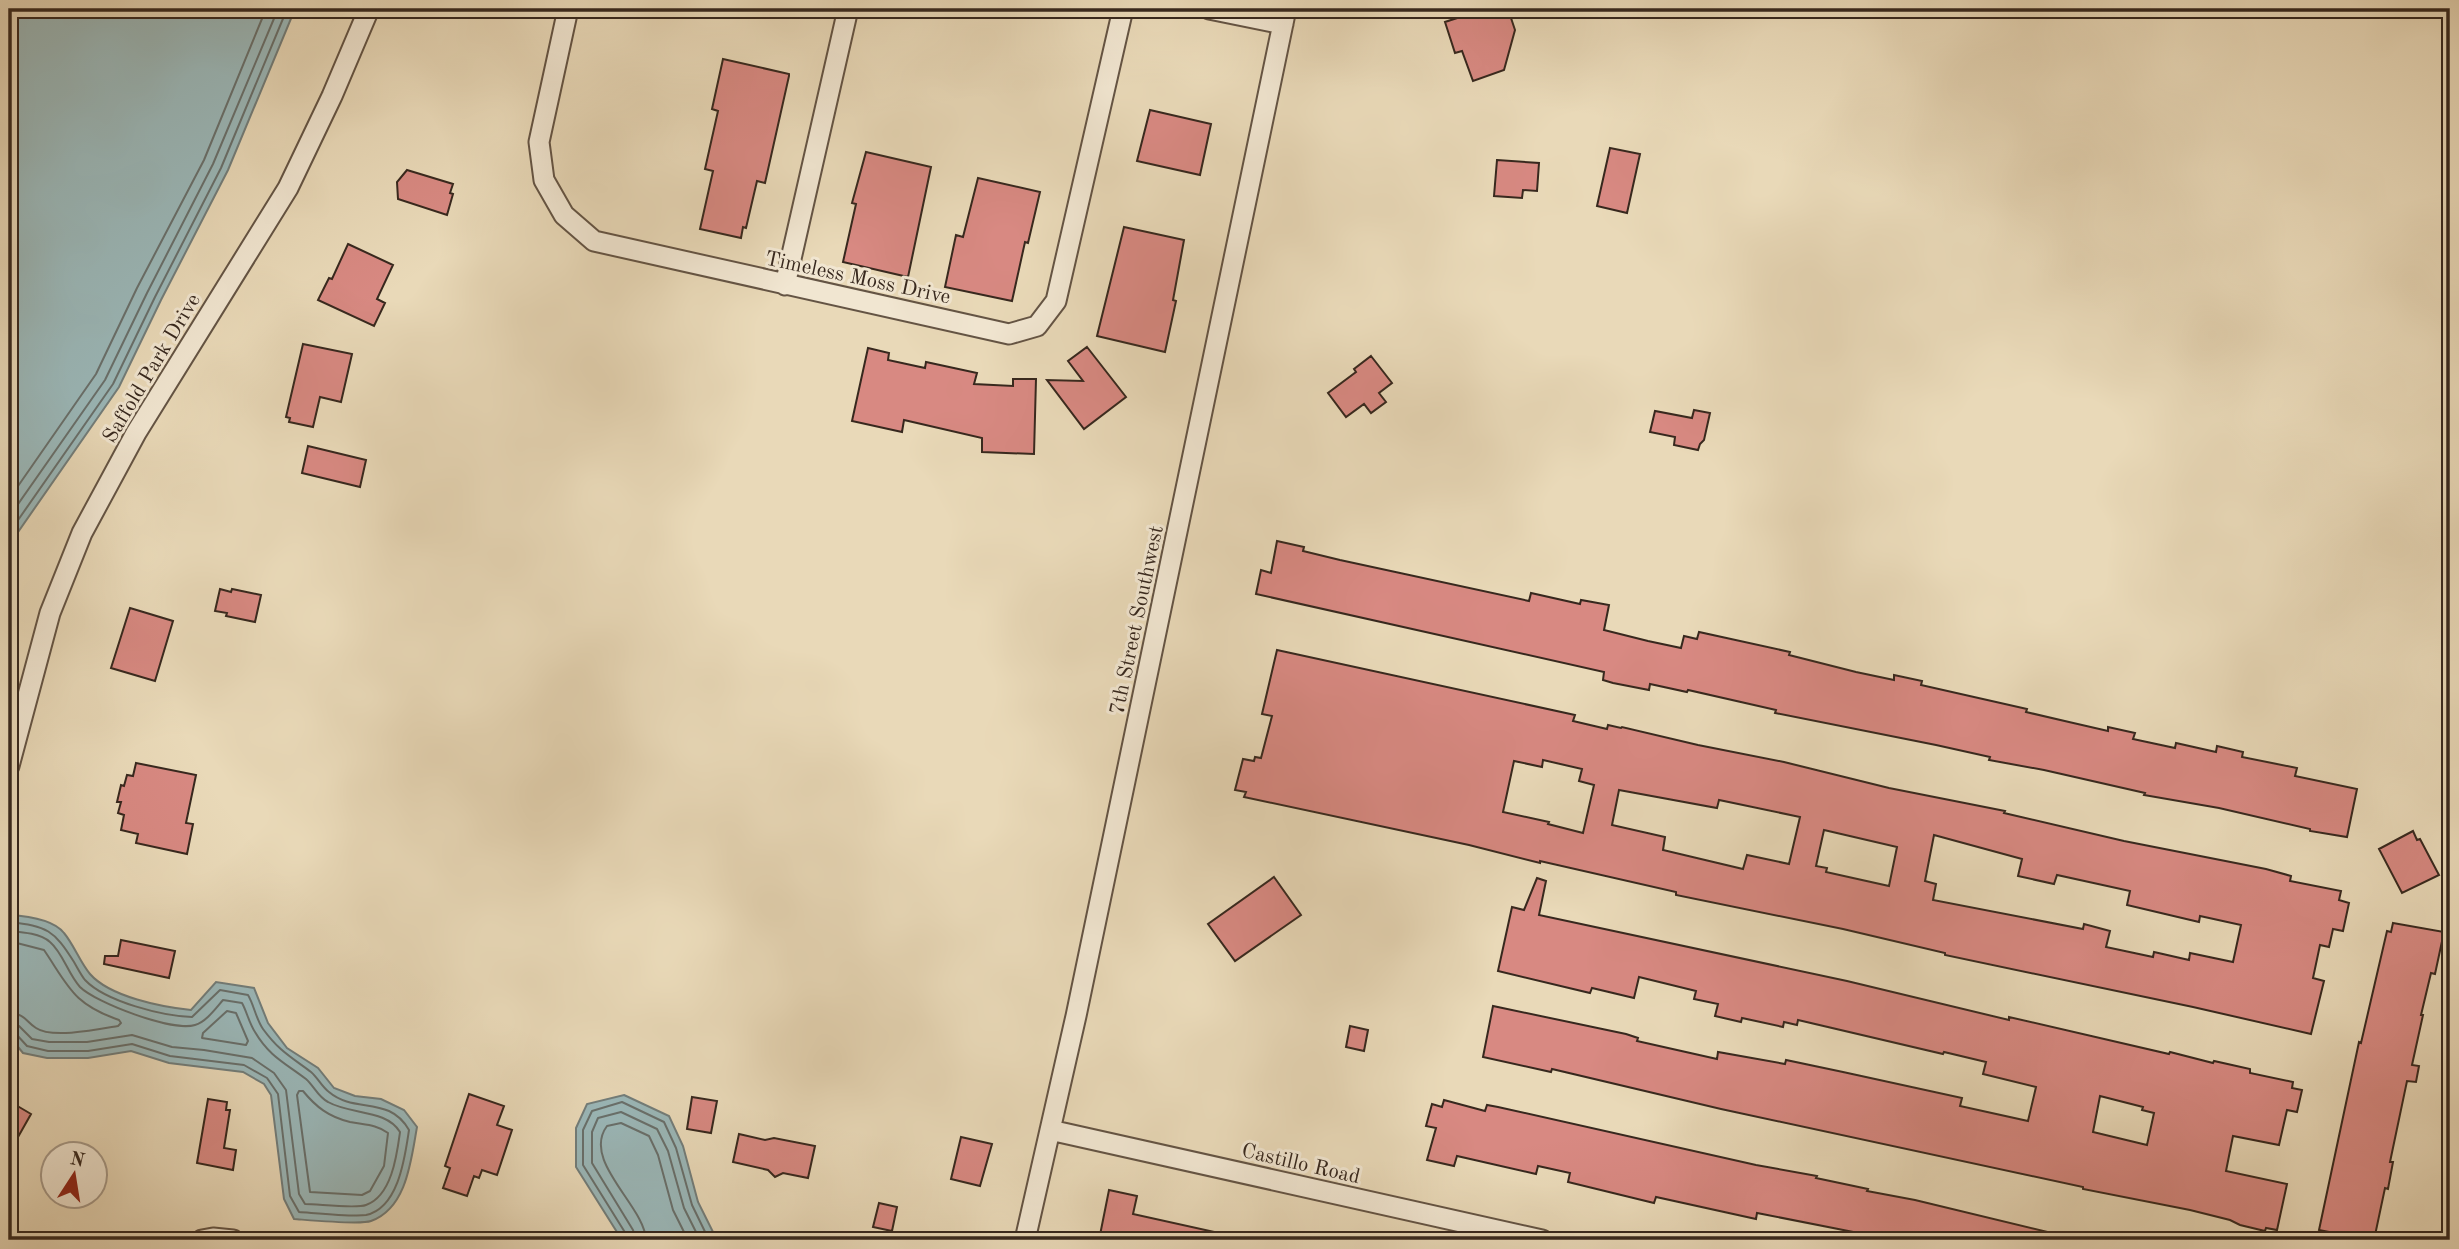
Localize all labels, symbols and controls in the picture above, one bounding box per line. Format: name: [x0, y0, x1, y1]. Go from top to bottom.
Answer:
street label: Timeless Moss Drive: [763, 249, 952, 308]
street label: Saffold Park Drive: [100, 291, 205, 447]
street label: 7th Street Southwest: [1107, 524, 1168, 717]
north arrow: [38, 1140, 108, 1210]
street label: Castillo Road: [1239, 1141, 1362, 1188]
text: N: [68, 1150, 87, 1172]

